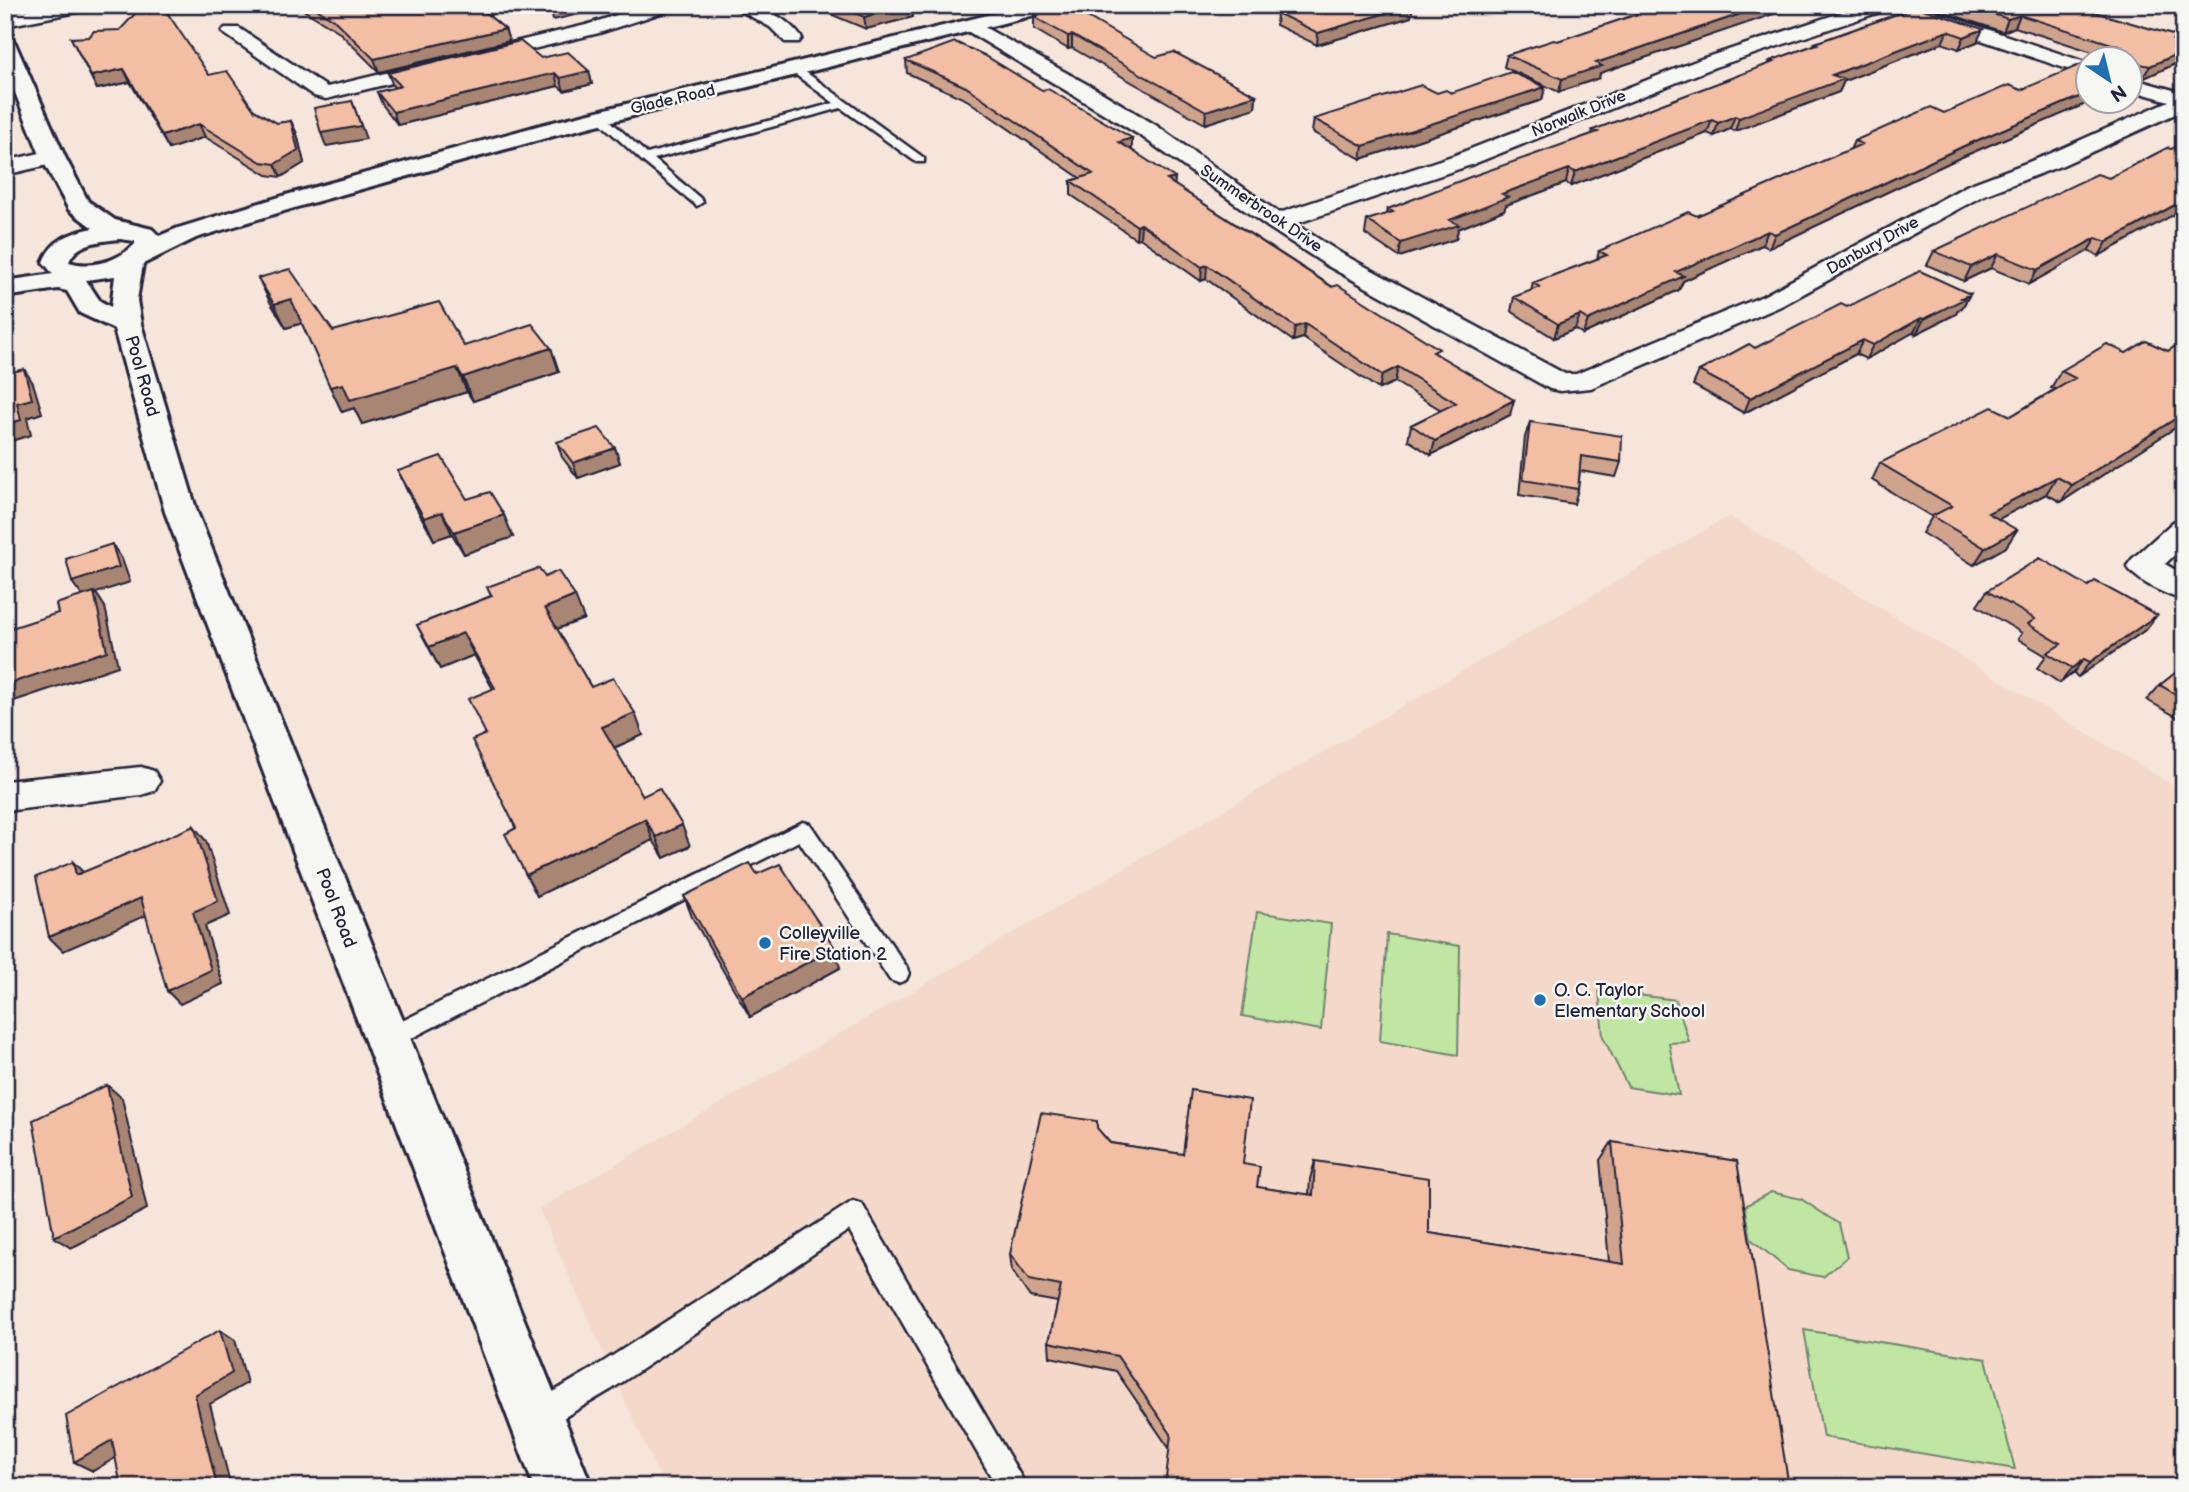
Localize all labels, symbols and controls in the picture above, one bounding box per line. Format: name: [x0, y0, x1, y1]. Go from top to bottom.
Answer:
north arrow: [2074, 46, 2144, 116]
text: N: [2105, 79, 2130, 106]
street label: Glade Road: [629, 81, 717, 119]
street label: Norwalk Drive: [1529, 86, 1629, 142]
street label: Summerbrook Drive: [1197, 161, 1326, 257]
street label: Danbury Drive: [1824, 213, 1923, 279]
street label: Pool Road: [120, 333, 164, 419]
street label: Pool Road: [311, 865, 361, 951]
place label: Colleyville Fire Station 2: [779, 923, 887, 965]
marker: Colleyville Fire Station 2: [757, 935, 773, 951]
place label: O. C. Taylor Elementary School: [1554, 980, 1705, 1022]
marker: O. C. Taylor Elementary School: [1532, 992, 1548, 1008]

